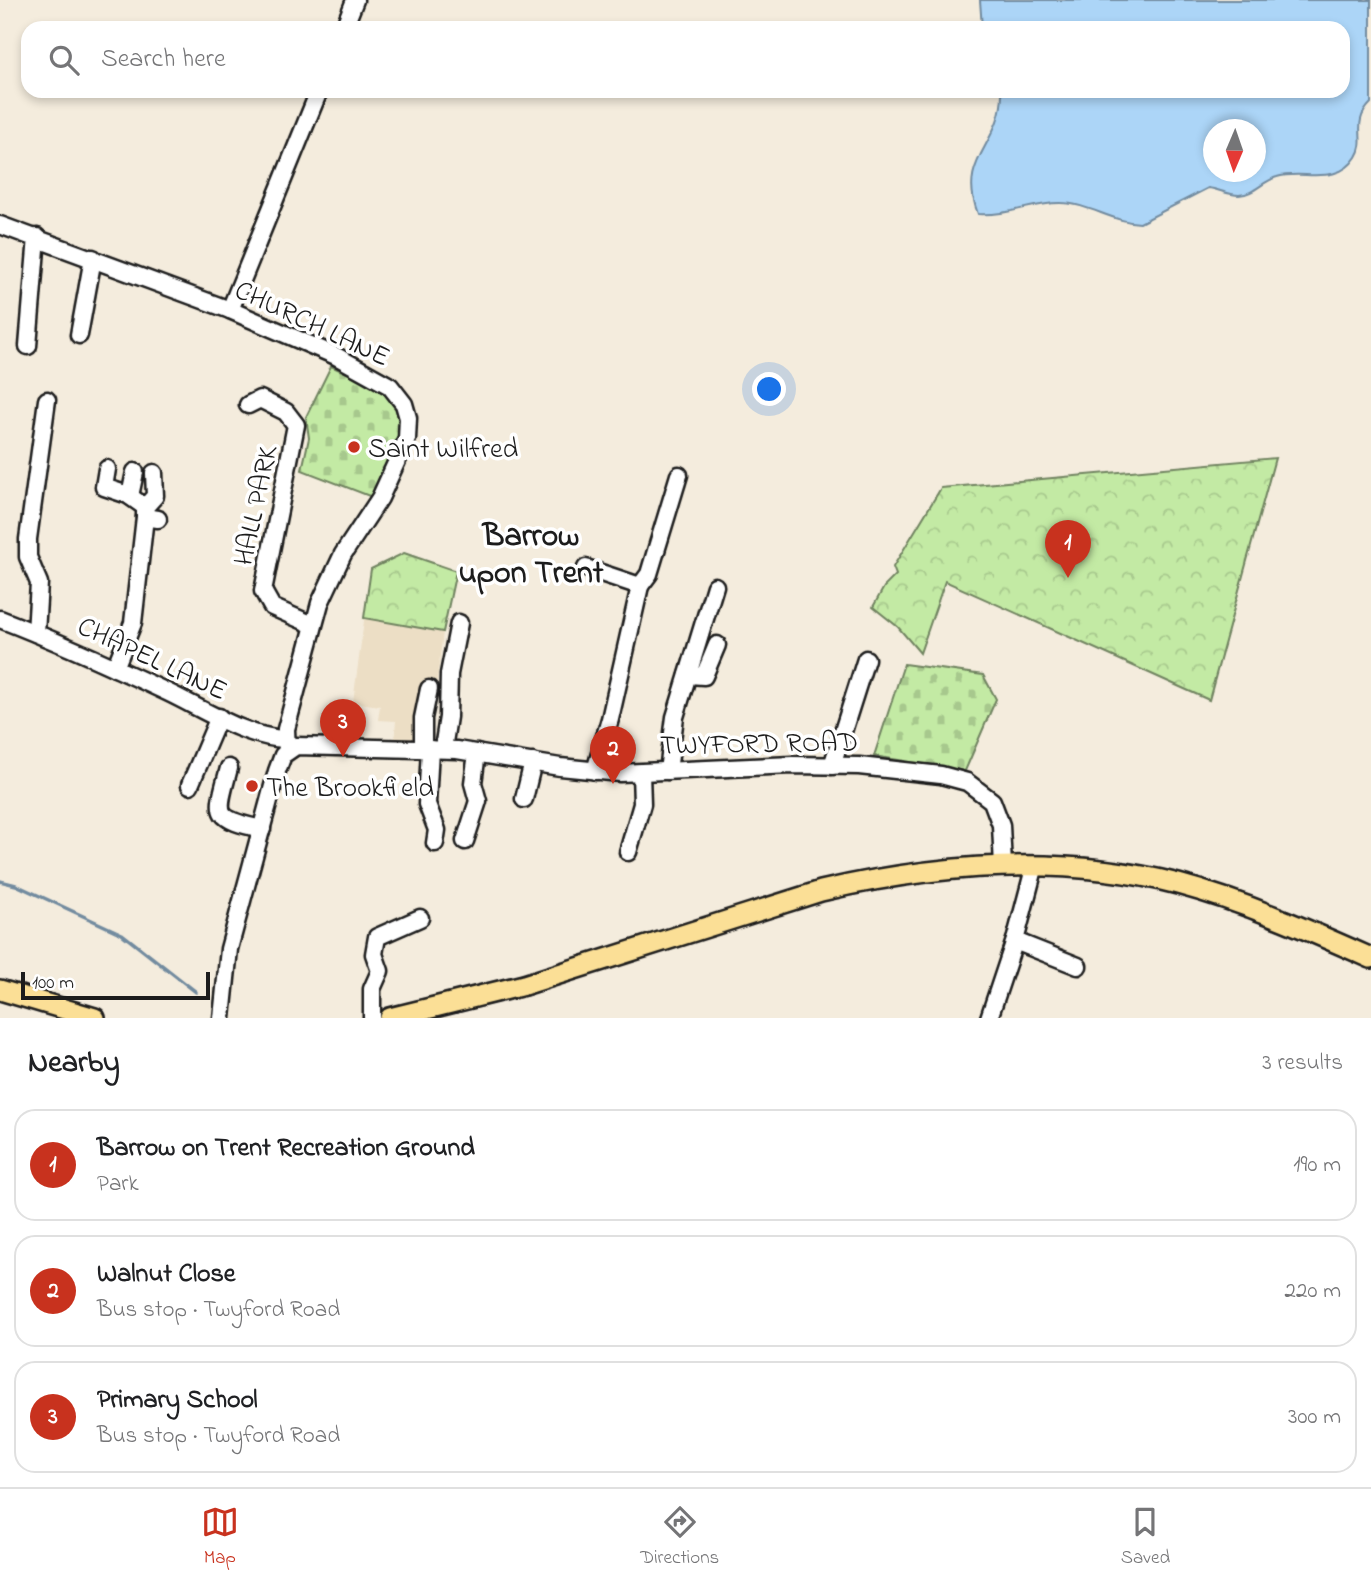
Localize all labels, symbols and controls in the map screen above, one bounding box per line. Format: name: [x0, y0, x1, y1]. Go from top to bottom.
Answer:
search box: [21, 21, 1350, 98]
icon: search: [45, 41, 83, 79]
text: Search here: [101, 41, 226, 79]
north arrow: [1203, 119, 1266, 182]
street label: CHURCH LANE: [227, 271, 396, 379]
your location: [752, 372, 786, 406]
place label: Saint Wilfred: [368, 430, 519, 471]
marker: Saint Wilfred: [346, 439, 362, 455]
street label: HALL PARK: [225, 441, 290, 570]
district label: Barrow upon Trent: [458, 514, 604, 598]
pin: 1: [1045, 520, 1091, 578]
street label: CHAPEL LANE: [70, 608, 233, 713]
pin: 3: [320, 699, 366, 757]
street label: TWYFORD ROAD: [660, 723, 859, 768]
pin: 2: [590, 726, 636, 784]
place label: The Brookfield: [266, 769, 434, 810]
marker: The Brookfield: [244, 778, 260, 794]
scale bar: [21, 969, 210, 1001]
text: 100 m: [32, 970, 74, 997]
text: Nearby: [28, 1042, 120, 1086]
text: 3 results: [1262, 1047, 1343, 1080]
text: Barrow on Trent Recreation Ground: [97, 1130, 475, 1168]
text: 1: [49, 1149, 57, 1182]
text: 190 m: [1293, 1149, 1341, 1182]
text: Park: [97, 1168, 139, 1201]
text: Walnut Close: [97, 1256, 235, 1294]
text: 2: [47, 1275, 59, 1308]
text: 220 m: [1285, 1275, 1341, 1308]
text: Bus stop · Twyford Road: [97, 1294, 340, 1327]
text: Primary School: [97, 1382, 258, 1420]
text: 3: [48, 1401, 58, 1434]
text: 300 m: [1288, 1401, 1341, 1434]
text: Bus stop · Twyford Road: [97, 1420, 340, 1453]
tab: Map: [201, 1503, 239, 1572]
tab: Directions: [640, 1503, 719, 1572]
tab: Saved: [1121, 1503, 1170, 1572]

